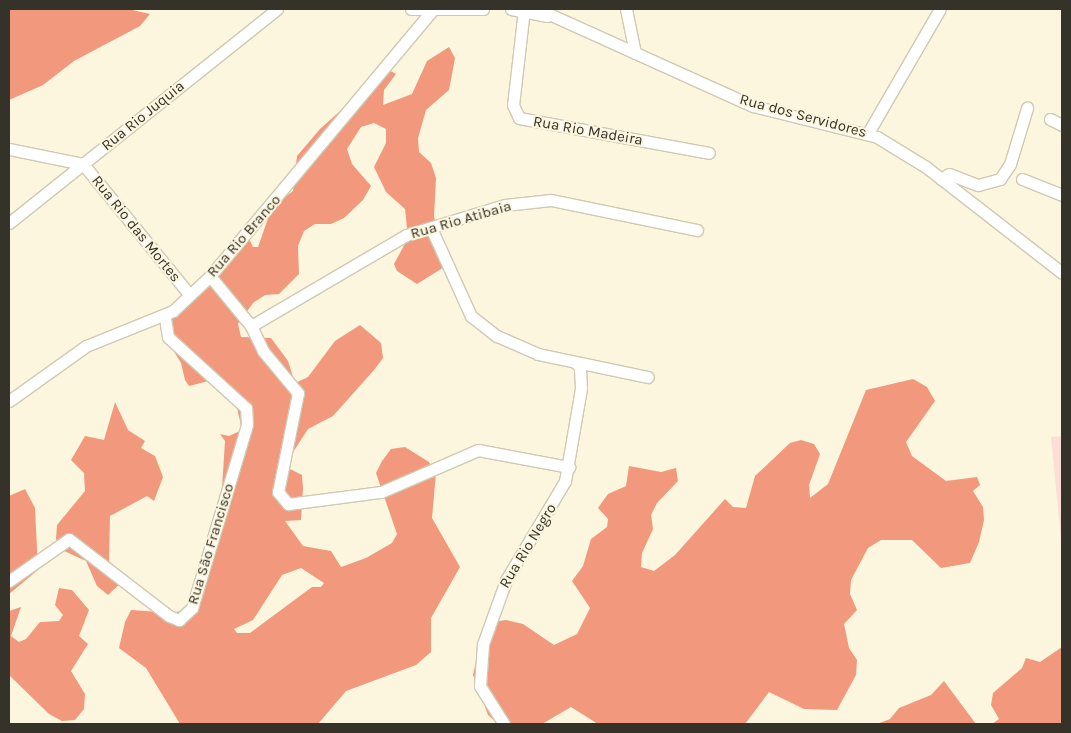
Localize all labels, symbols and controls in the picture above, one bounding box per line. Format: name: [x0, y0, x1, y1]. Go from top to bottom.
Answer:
street label: Rua Rio Juquia: [98, 77, 188, 155]
street label: Rua dos Servidores: [737, 90, 869, 142]
street label: Rua Rio Madeira: [532, 112, 644, 150]
street label: Rua Rio das Mortes: [88, 172, 184, 286]
street label: Rua Rio Branco: [203, 191, 285, 281]
street label: Rua Rio Atibaia: [408, 197, 514, 243]
street label: Rua São Francisco: [184, 481, 238, 607]
street label: Rua Rio Negro: [496, 500, 560, 592]

